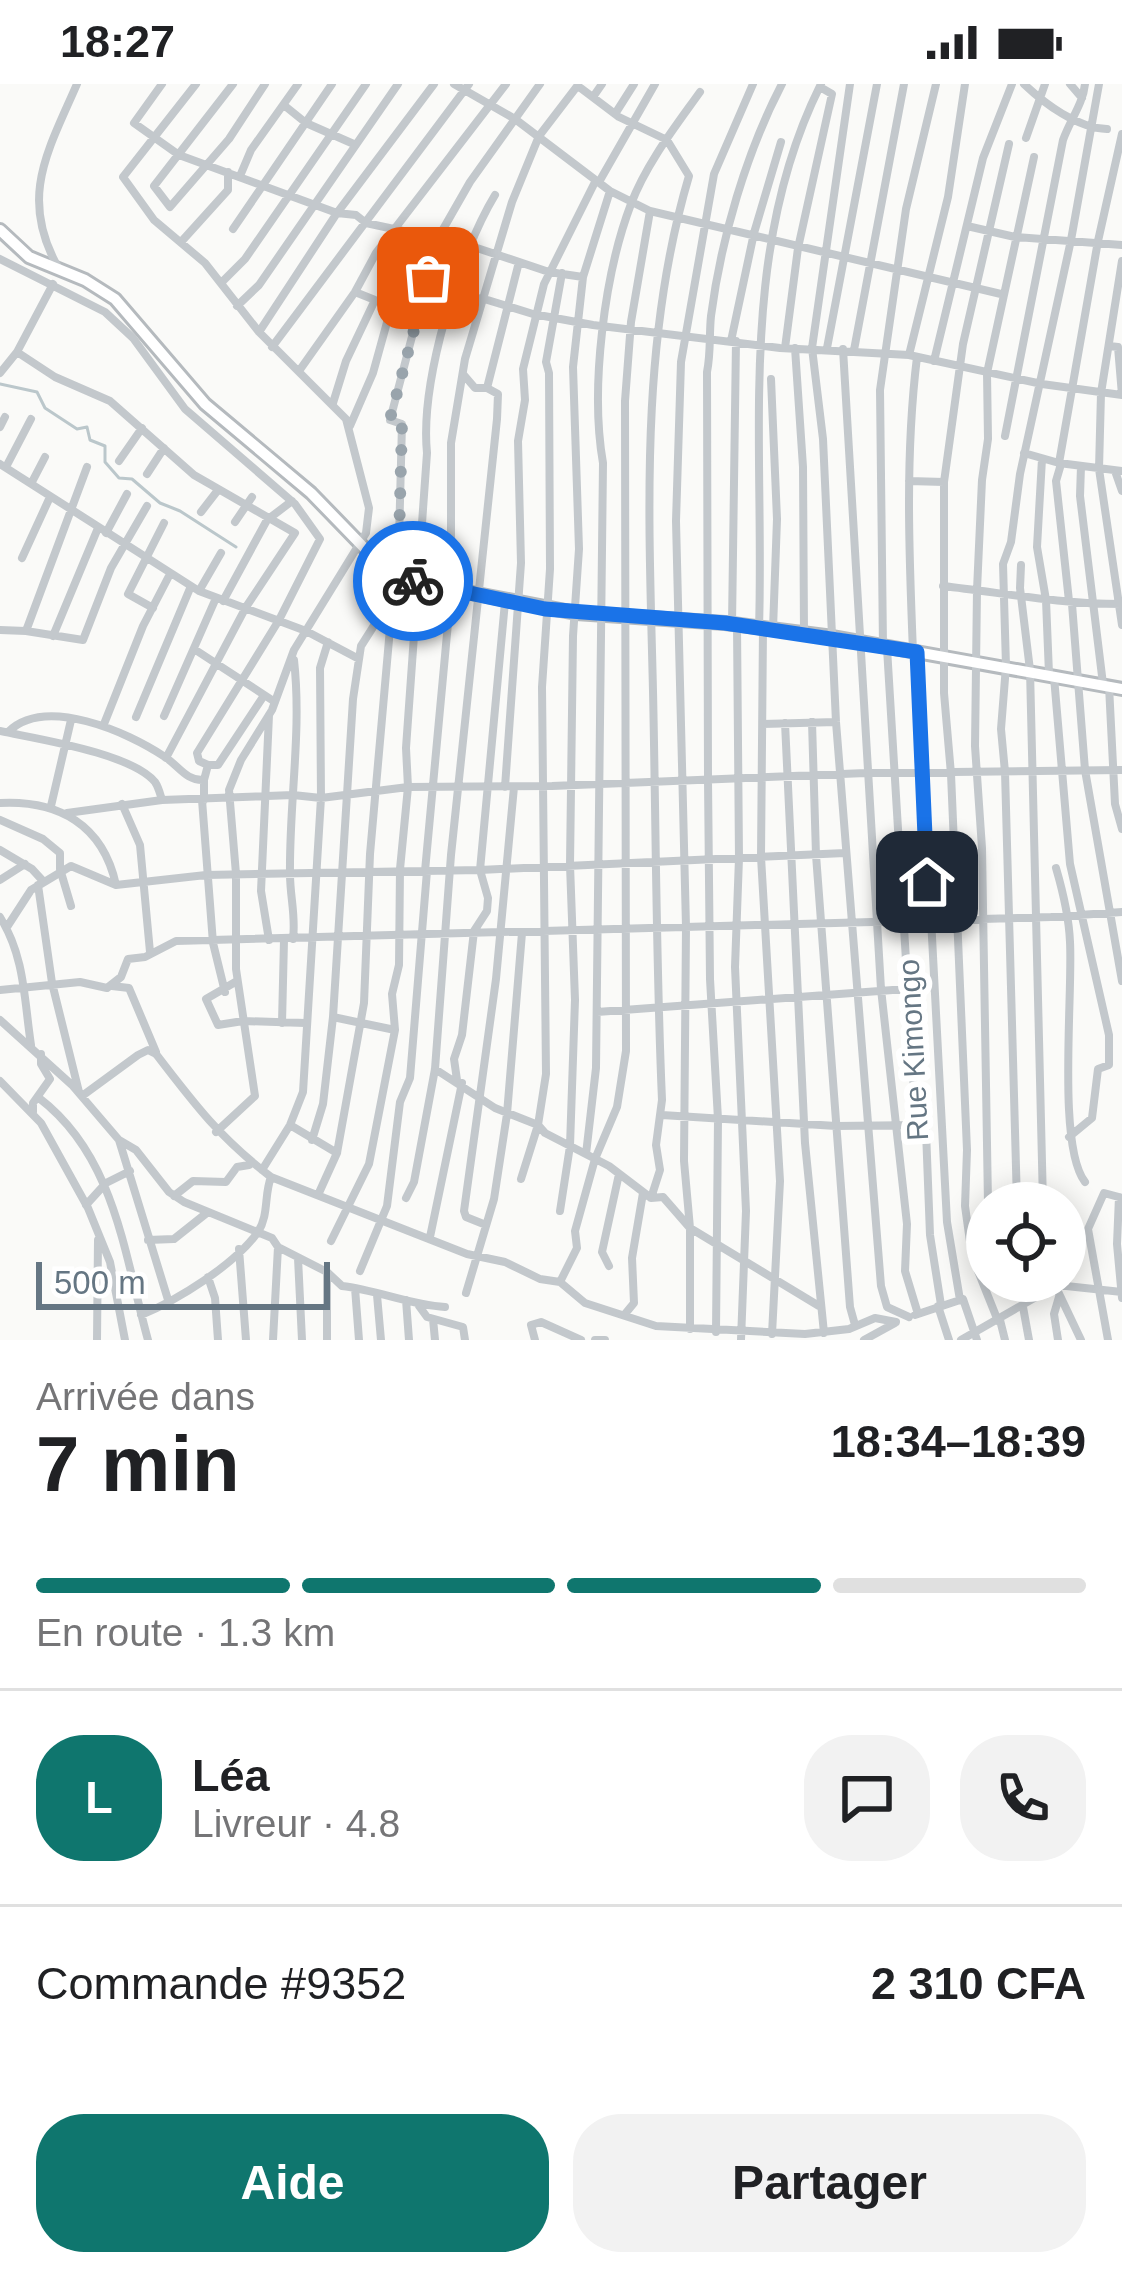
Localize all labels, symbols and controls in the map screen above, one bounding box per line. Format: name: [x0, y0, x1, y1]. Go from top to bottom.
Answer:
text: 18:27: [60, 16, 175, 67]
pin: [377, 227, 479, 329]
icon: bag: [395, 245, 461, 311]
courier: [353, 521, 473, 641]
icon: bike: [380, 548, 446, 614]
pin: [876, 831, 978, 933]
icon: home: [894, 849, 960, 915]
street label: Rue Kimongo: [892, 958, 934, 1142]
map controls: [966, 1182, 1086, 1302]
button: locate: [966, 1182, 1086, 1302]
scale bar: [36, 1256, 330, 1309]
text: 500 m: [54, 1264, 146, 1301]
text: Arrivée dans: [36, 1375, 255, 1418]
text: 18:34–18:39: [831, 1416, 1086, 1467]
text: 7 min: [36, 1420, 240, 1508]
text: En route · 1.3 km: [36, 1611, 335, 1654]
button: chat: [804, 1735, 930, 1861]
button: phone: [960, 1735, 1086, 1861]
text: Léa: [192, 1750, 270, 1801]
text: L: [85, 1772, 113, 1823]
text: Livreur · 4.8: [192, 1802, 400, 1845]
text: Commande #9352: [36, 1958, 406, 2009]
text: 2 310 CFA: [871, 1958, 1086, 2009]
button: Aide: [36, 2114, 549, 2252]
button: Partager: [573, 2114, 1086, 2252]

